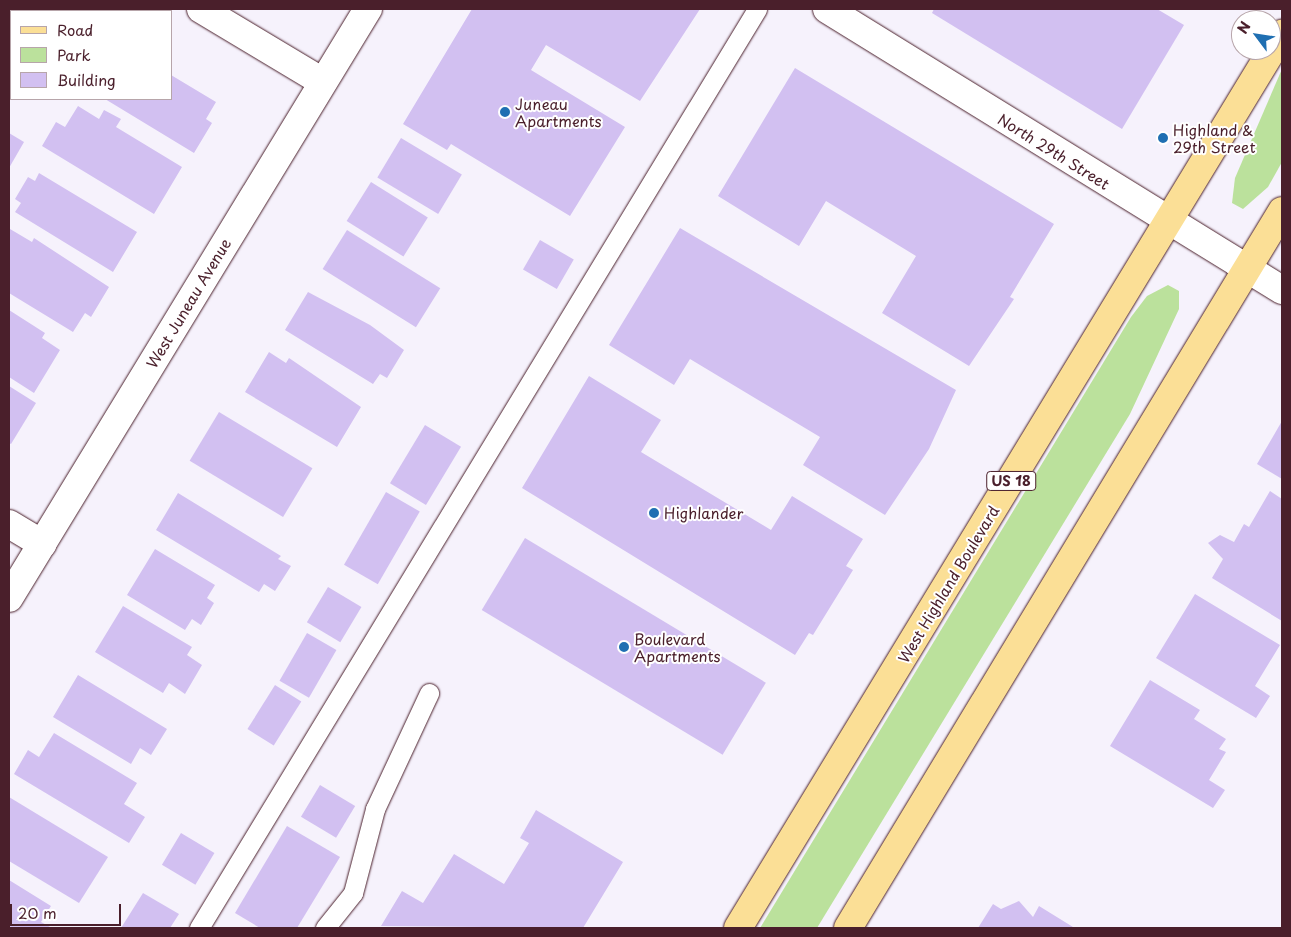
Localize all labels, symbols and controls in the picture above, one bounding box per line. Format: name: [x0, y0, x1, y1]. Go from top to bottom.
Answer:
legend: [10, 10, 172, 100]
north arrow: [1231, 10, 1281, 60]
text: N: [1232, 17, 1255, 38]
text: Road: [57, 18, 93, 41]
text: Park: [57, 43, 91, 66]
text: Building: [57, 68, 116, 91]
place label: Juneau Apartments: [515, 94, 602, 129]
marker: Juneau Apartments: [499, 106, 511, 118]
street label: North 29th Street: [994, 109, 1114, 193]
place label: Highland & 29th Street: [1173, 120, 1256, 155]
marker: Highland & 29th Street: [1157, 132, 1169, 144]
street label: West Juneau Avenue: [142, 235, 234, 371]
road number: US 18: [986, 470, 1036, 492]
street label: West Highland Boulevard: [894, 502, 1002, 666]
place label: Highlander: [664, 504, 743, 522]
marker: Highlander: [648, 507, 660, 519]
place label: Boulevard Apartments: [634, 629, 721, 664]
marker: Boulevard Apartments: [618, 641, 630, 653]
scale bar: [12, 894, 124, 926]
text: 20 m: [18, 901, 57, 924]

